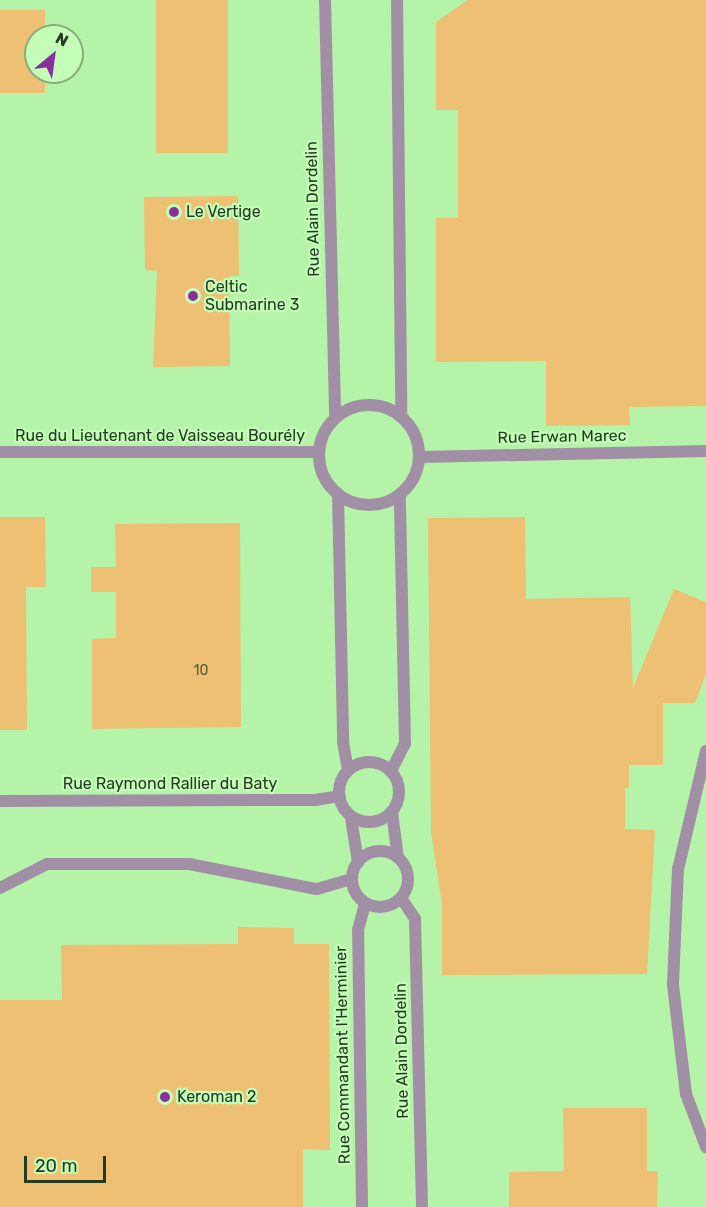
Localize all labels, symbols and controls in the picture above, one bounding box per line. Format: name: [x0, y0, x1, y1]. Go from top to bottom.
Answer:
north arrow: [24, 24, 84, 84]
text: N: [52, 28, 72, 51]
street label: Rue Alain Dordelin: [302, 141, 324, 277]
place label: Le Vertige: [186, 202, 261, 222]
marker: Le Vertige: [167, 205, 181, 219]
place label: Celtic Submarine 3: [205, 277, 299, 315]
marker: Celtic Submarine 3: [186, 289, 200, 303]
street label: Rue du Lieutenant de Vaisseau Bourély: [15, 426, 305, 446]
street label: Rue Erwan Marec: [497, 426, 627, 448]
house number: 10: [194, 663, 208, 679]
street label: Rue Raymond Rallier du Baty: [62, 774, 278, 794]
street label: Rue Commandant l'Herminier: [331, 946, 355, 1164]
street label: Rue Alain Dordelin: [391, 983, 413, 1119]
place label: Keroman 2: [177, 1087, 256, 1107]
marker: Keroman 2: [158, 1090, 172, 1104]
scale bar: [27, 1144, 110, 1182]
text: 20 m: [35, 1155, 77, 1177]

